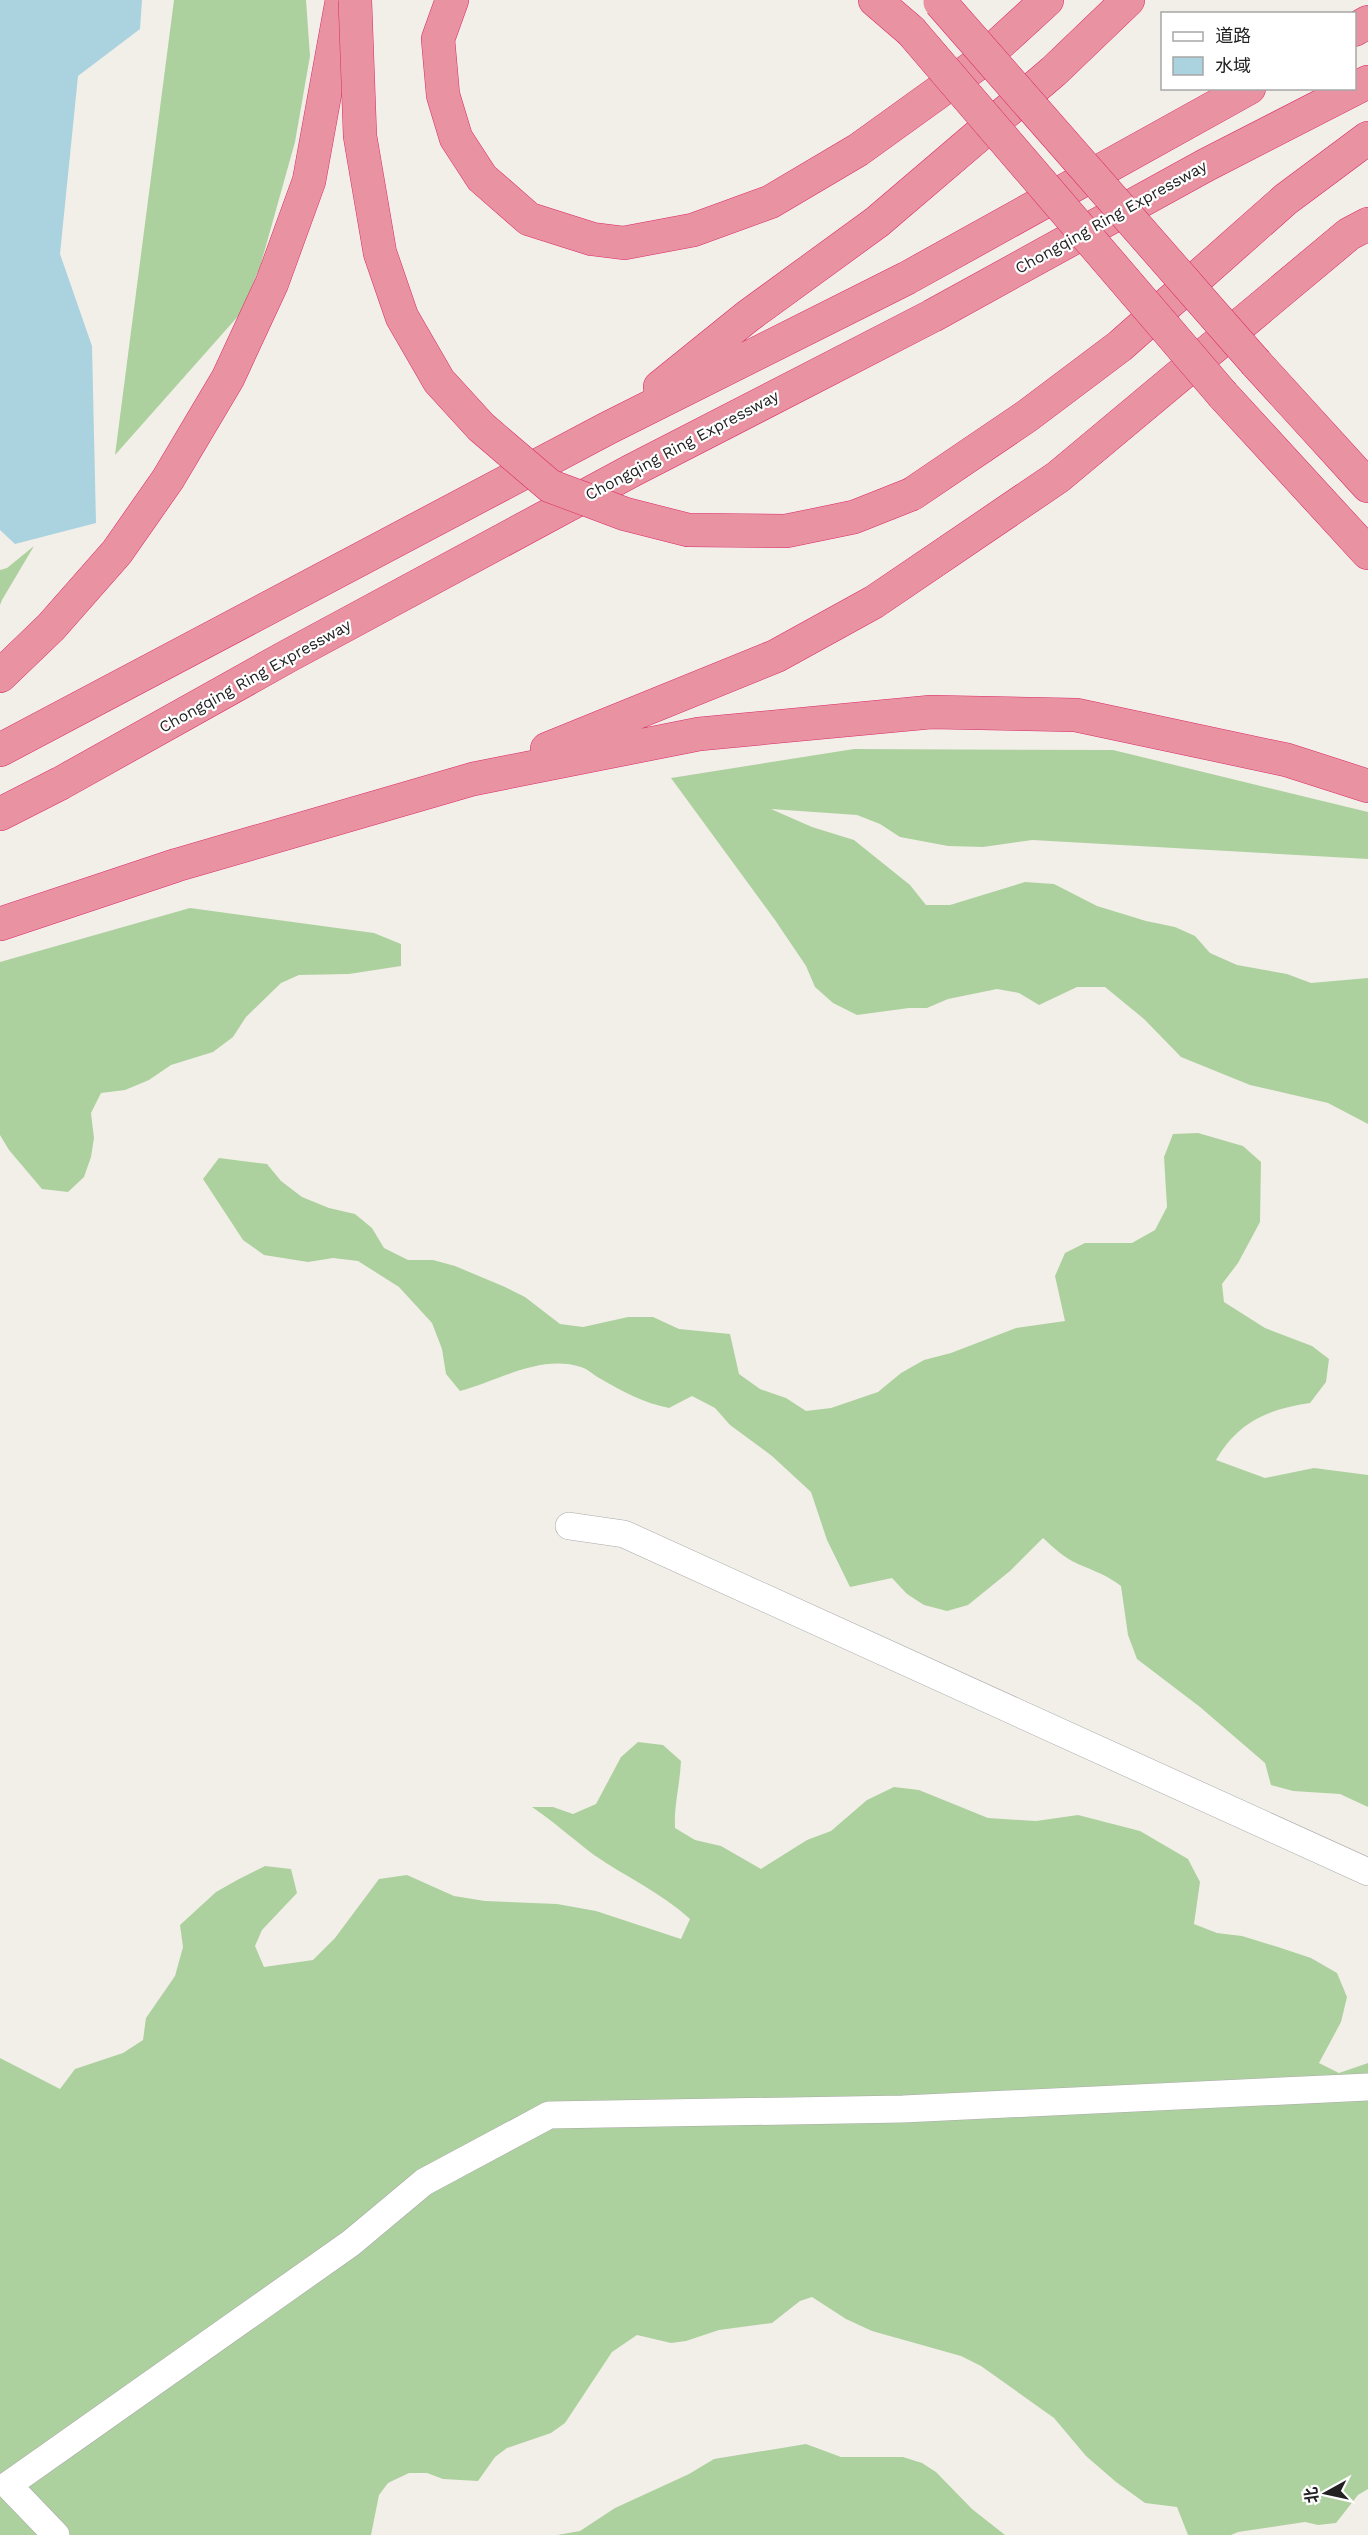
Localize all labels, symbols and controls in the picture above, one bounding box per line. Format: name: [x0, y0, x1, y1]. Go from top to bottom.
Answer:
legend: [1161, 12, 1356, 90]
text: 道路: [1215, 25, 1251, 46]
text: 水域: [1215, 55, 1251, 76]
street label: Chongqing Ring Expressway: [1012, 156, 1211, 278]
street label: Chongqing Ring Expressway: [582, 385, 783, 504]
street label: Chongqing Ring Expressway: [156, 615, 355, 737]
north arrow: [1296, 2463, 1356, 2523]
text: 北: [1301, 2486, 1322, 2504]

